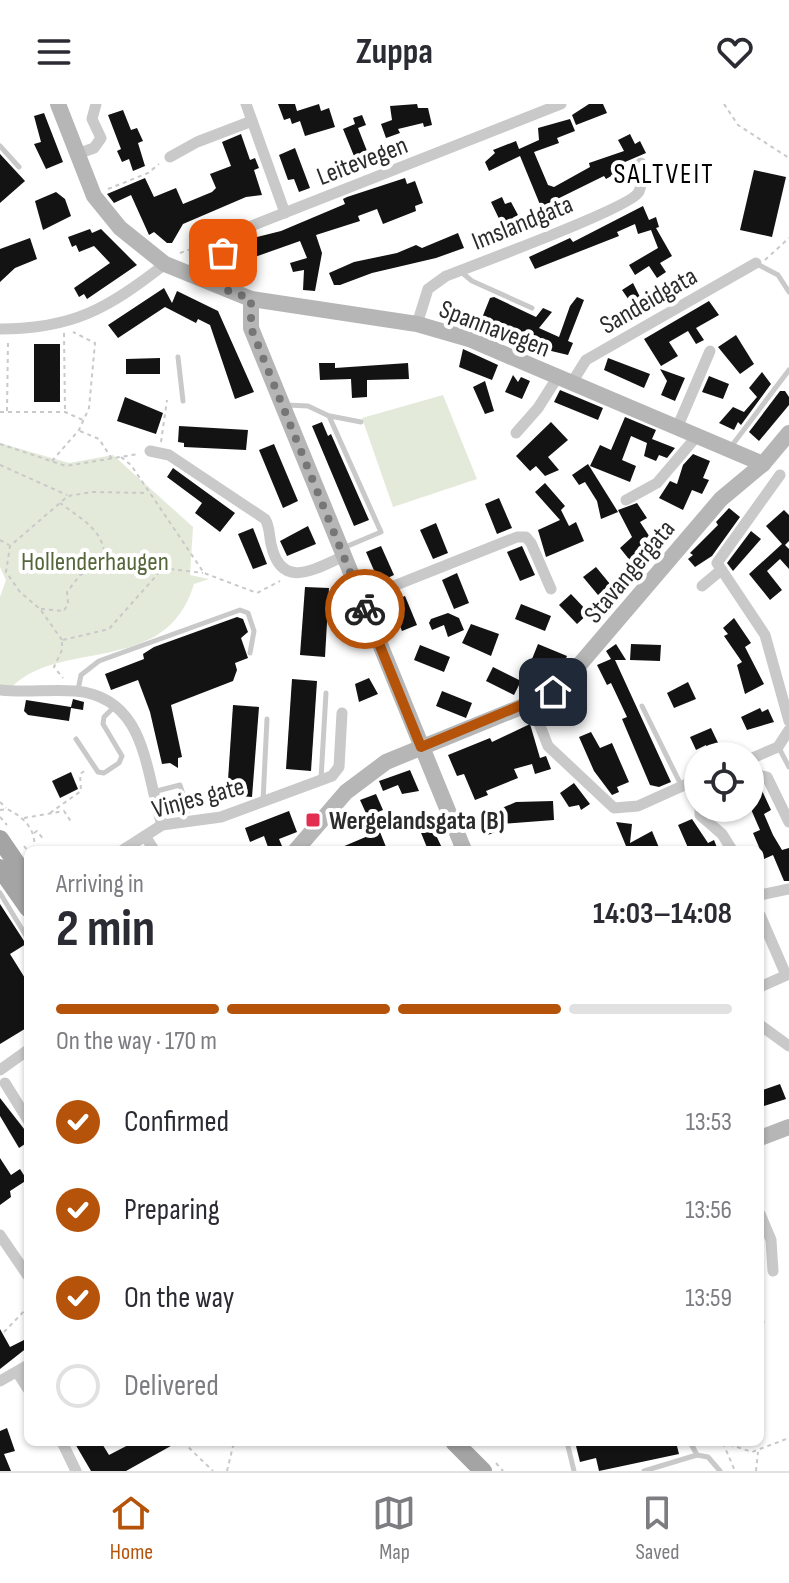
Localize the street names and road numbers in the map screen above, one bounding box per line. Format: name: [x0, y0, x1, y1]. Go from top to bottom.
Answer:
street label: Leitevegen: [313, 130, 412, 193]
street label: Imslandgata: [468, 189, 577, 258]
street label: Sandeidgata: [595, 261, 703, 341]
street label: Spannavegen: [435, 294, 554, 365]
street label: Stavangergata: [578, 514, 682, 630]
street label: Vinjes gate: [149, 771, 248, 826]

